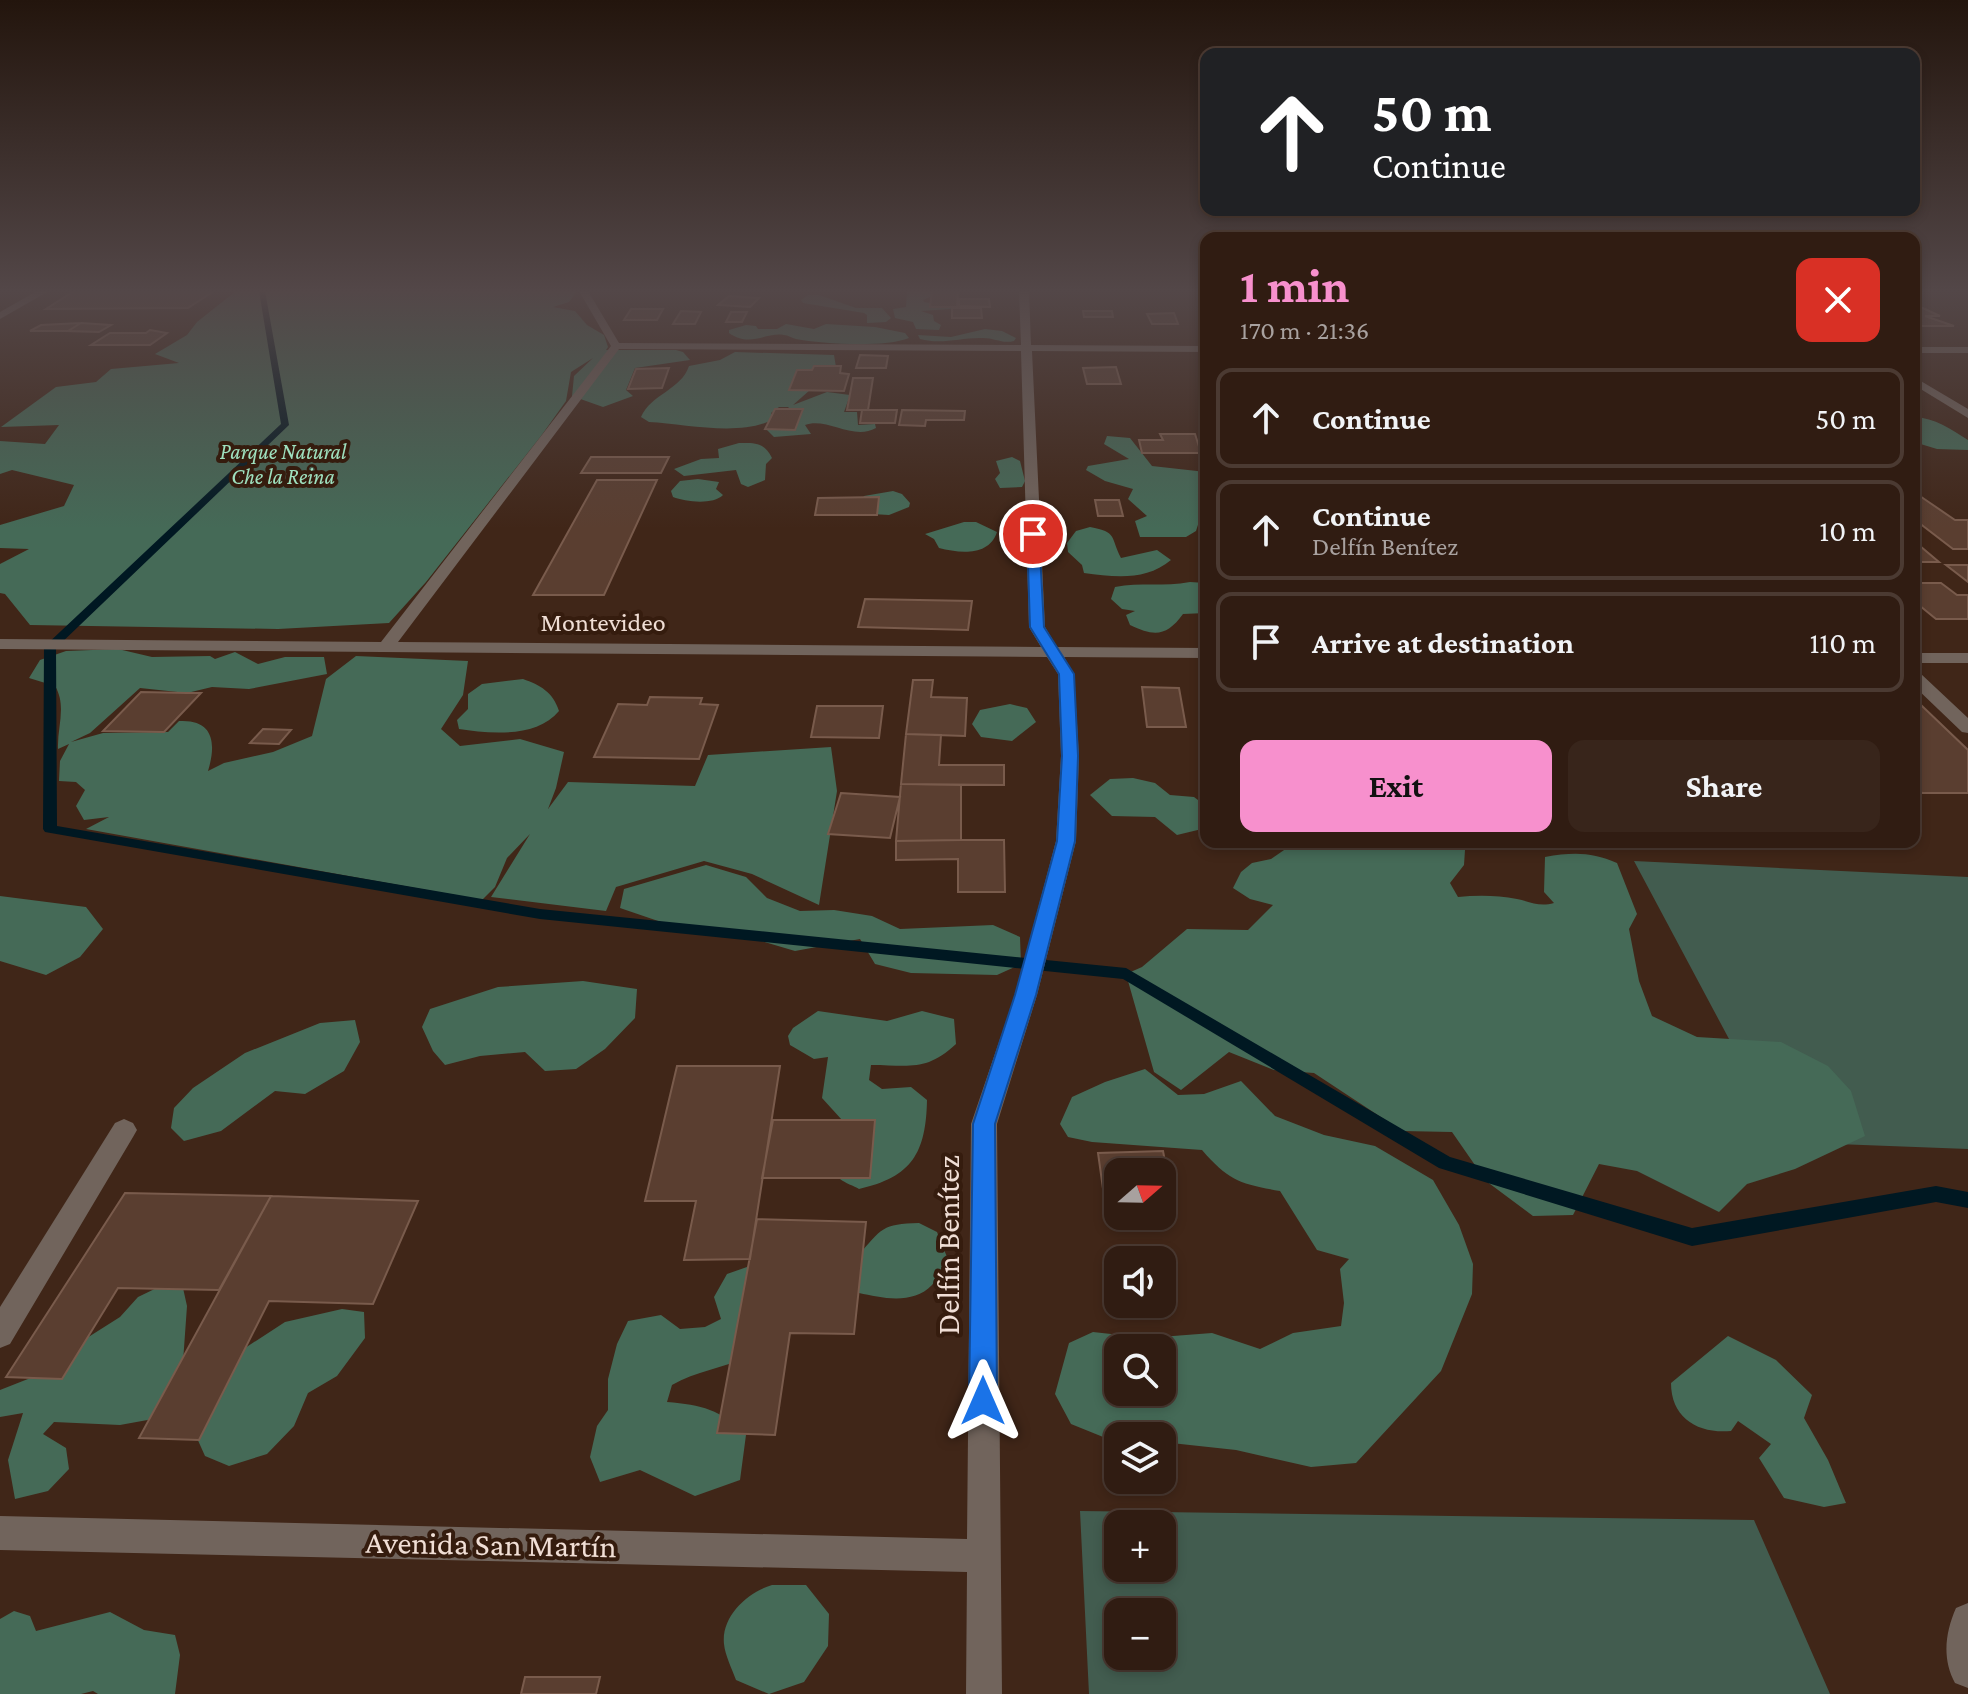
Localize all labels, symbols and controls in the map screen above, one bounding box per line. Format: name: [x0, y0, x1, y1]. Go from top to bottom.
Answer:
icon: ahead: [1240, 80, 1344, 184]
text: 50 m: [1372, 81, 1492, 143]
text: Continue: [1372, 146, 1506, 186]
button: close: [1796, 258, 1880, 342]
text: 1 min: [1240, 259, 1349, 312]
text: 170 m · 21:36: [1240, 316, 1369, 345]
icon: ahead: [1244, 396, 1288, 440]
text: Continue: [1312, 402, 1431, 435]
text: 50 m: [1815, 402, 1876, 435]
park label: Parque Natural Che la Reina: [220, 439, 347, 489]
text: Continue: [1312, 499, 1431, 532]
pin: [999, 500, 1067, 568]
icon: ahead: [1244, 508, 1288, 552]
icon: arrive: [1011, 512, 1055, 556]
text: 10 m: [1819, 514, 1876, 547]
text: Delfín Benítez: [1312, 532, 1458, 561]
street label: Montevideo: [540, 608, 666, 637]
icon: arrive: [1244, 620, 1288, 664]
text: Arrive at destination: [1312, 626, 1574, 659]
text: 110 m: [1809, 626, 1876, 659]
button: Exit: [1240, 740, 1552, 832]
button: Share: [1568, 740, 1880, 832]
street label: Delfín Benítez: [930, 1155, 966, 1335]
north arrow: [1104, 1158, 1176, 1230]
map controls: [1104, 1158, 1176, 1670]
button: sound: [1104, 1246, 1176, 1318]
button: search: [1104, 1334, 1176, 1406]
position arrow: [941, 1359, 1025, 1443]
button: layers: [1104, 1422, 1176, 1494]
button: +: [1104, 1510, 1176, 1582]
street label: Avenida San Martín: [365, 1524, 617, 1564]
button: −: [1104, 1598, 1176, 1670]

